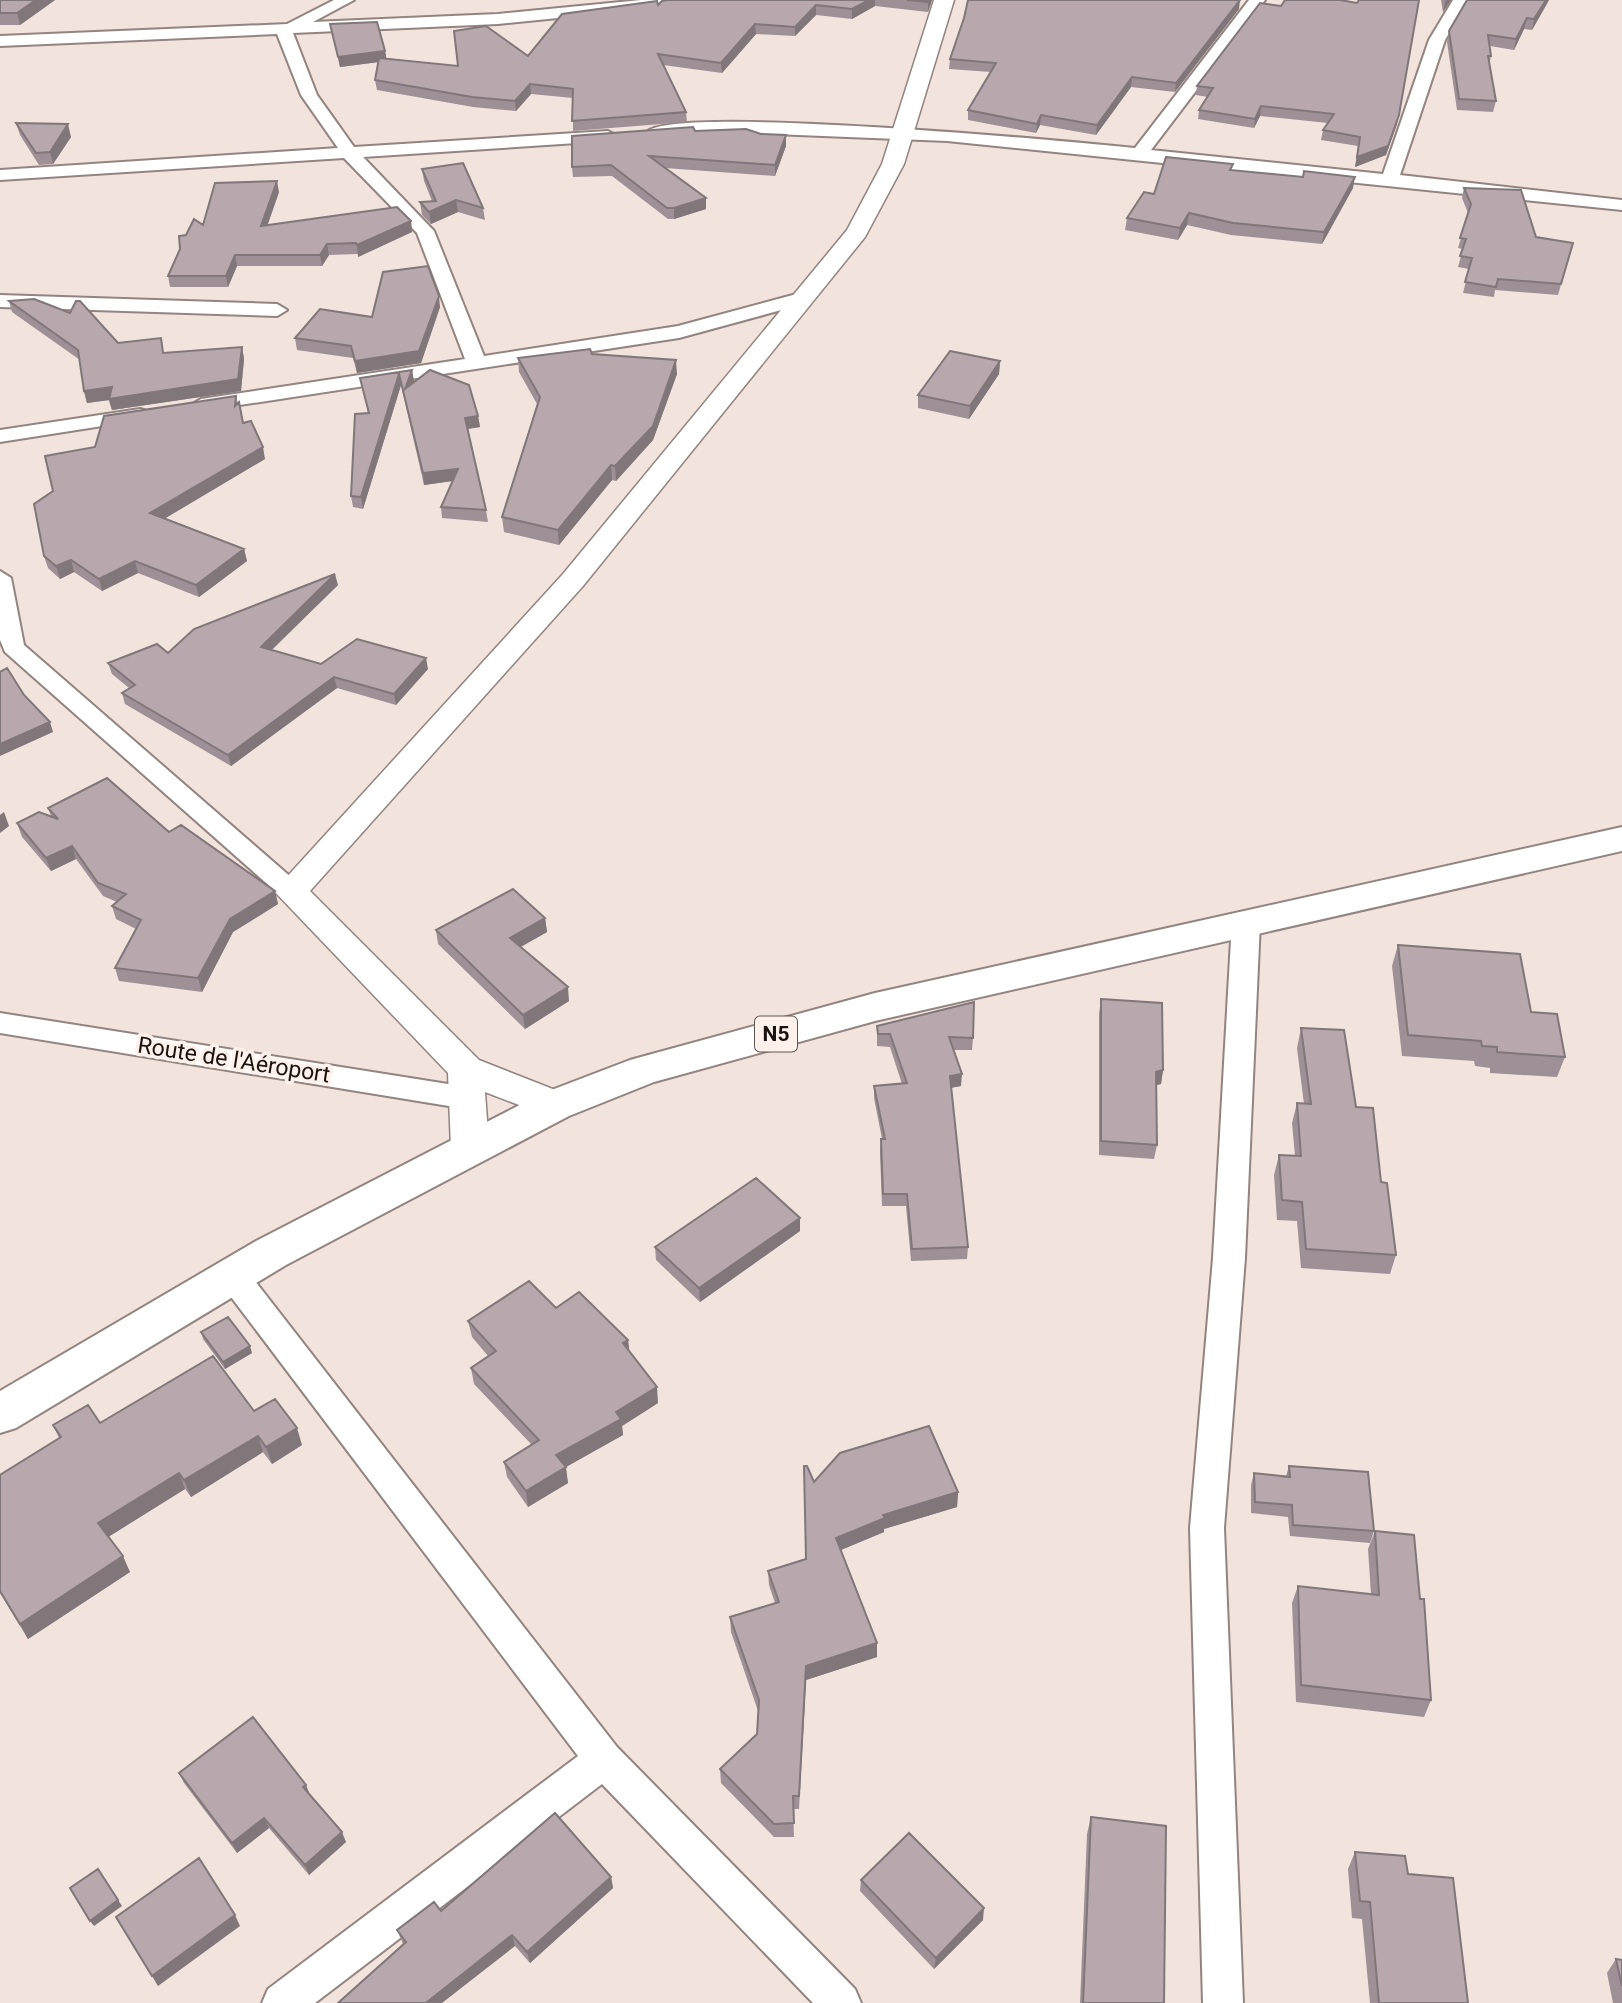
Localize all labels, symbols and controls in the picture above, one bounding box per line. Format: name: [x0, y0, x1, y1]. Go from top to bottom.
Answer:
road number: N5: [755, 1016, 797, 1052]
street label: Route de l'Aéroport: [136, 1031, 332, 1089]

